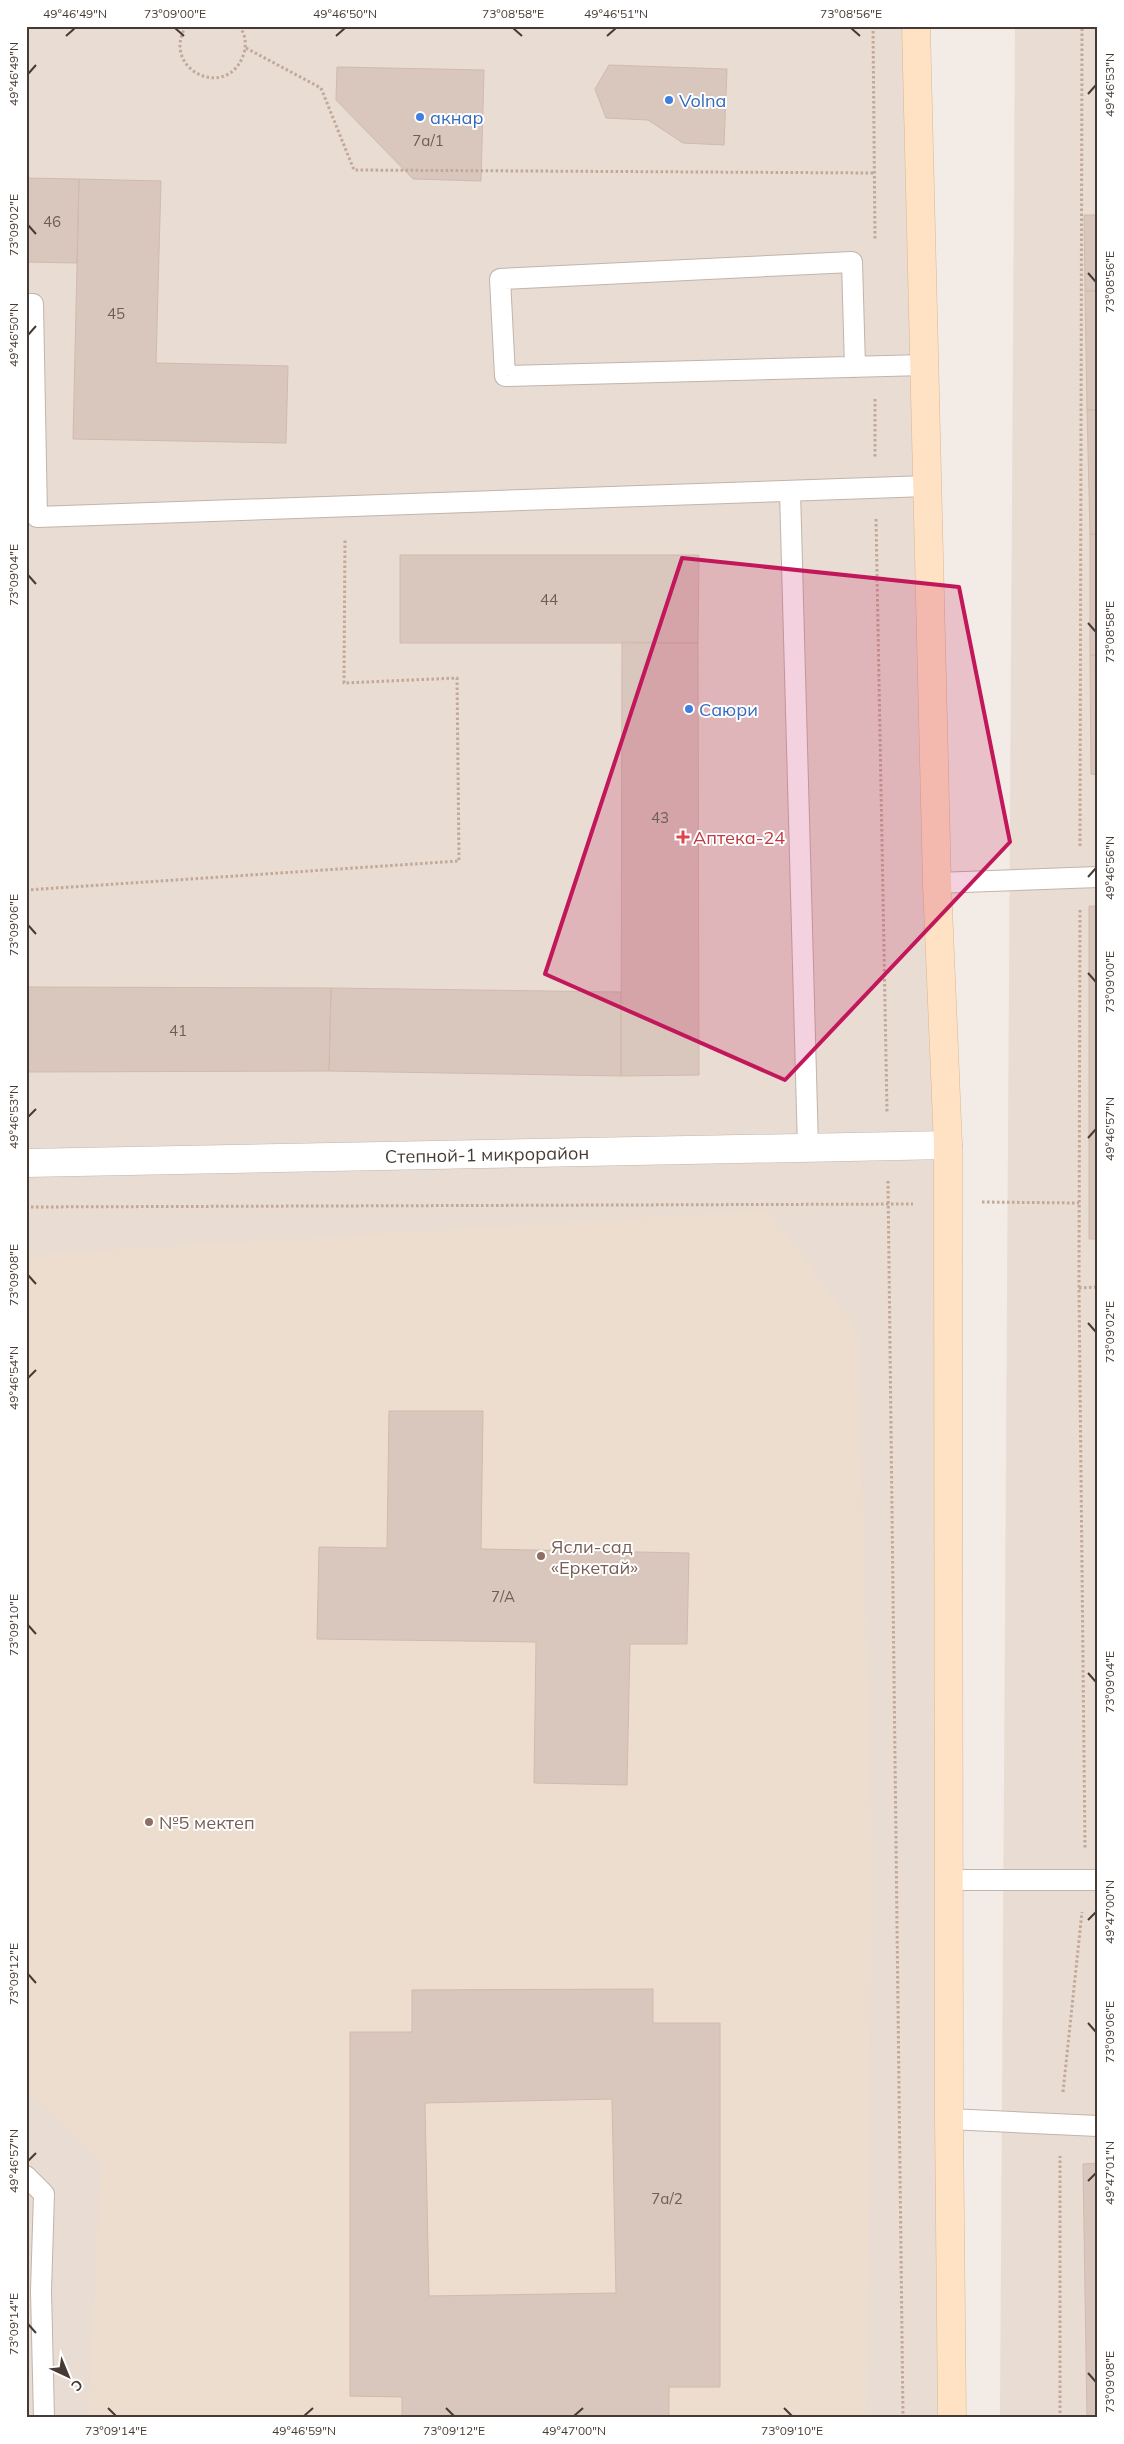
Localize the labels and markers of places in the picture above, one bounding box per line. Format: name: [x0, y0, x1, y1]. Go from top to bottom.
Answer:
place label: Volna: [679, 89, 726, 112]
marker: Volna: [663, 94, 675, 106]
place label: акнар: [430, 106, 483, 129]
marker: акнар: [414, 111, 426, 123]
place label: Саюри: [699, 698, 758, 721]
marker: Саюри: [683, 703, 695, 715]
place label: Аптека-24: [693, 826, 785, 849]
marker: Аптека-24: [677, 831, 689, 843]
place label: Ясли-сад «Еркетай»: [551, 1535, 638, 1579]
marker: Ясли-сад «Еркетай»: [535, 1550, 547, 1562]
place label: №5 мектеп: [159, 1811, 255, 1834]
marker: №5 мектеп: [143, 1816, 155, 1828]

